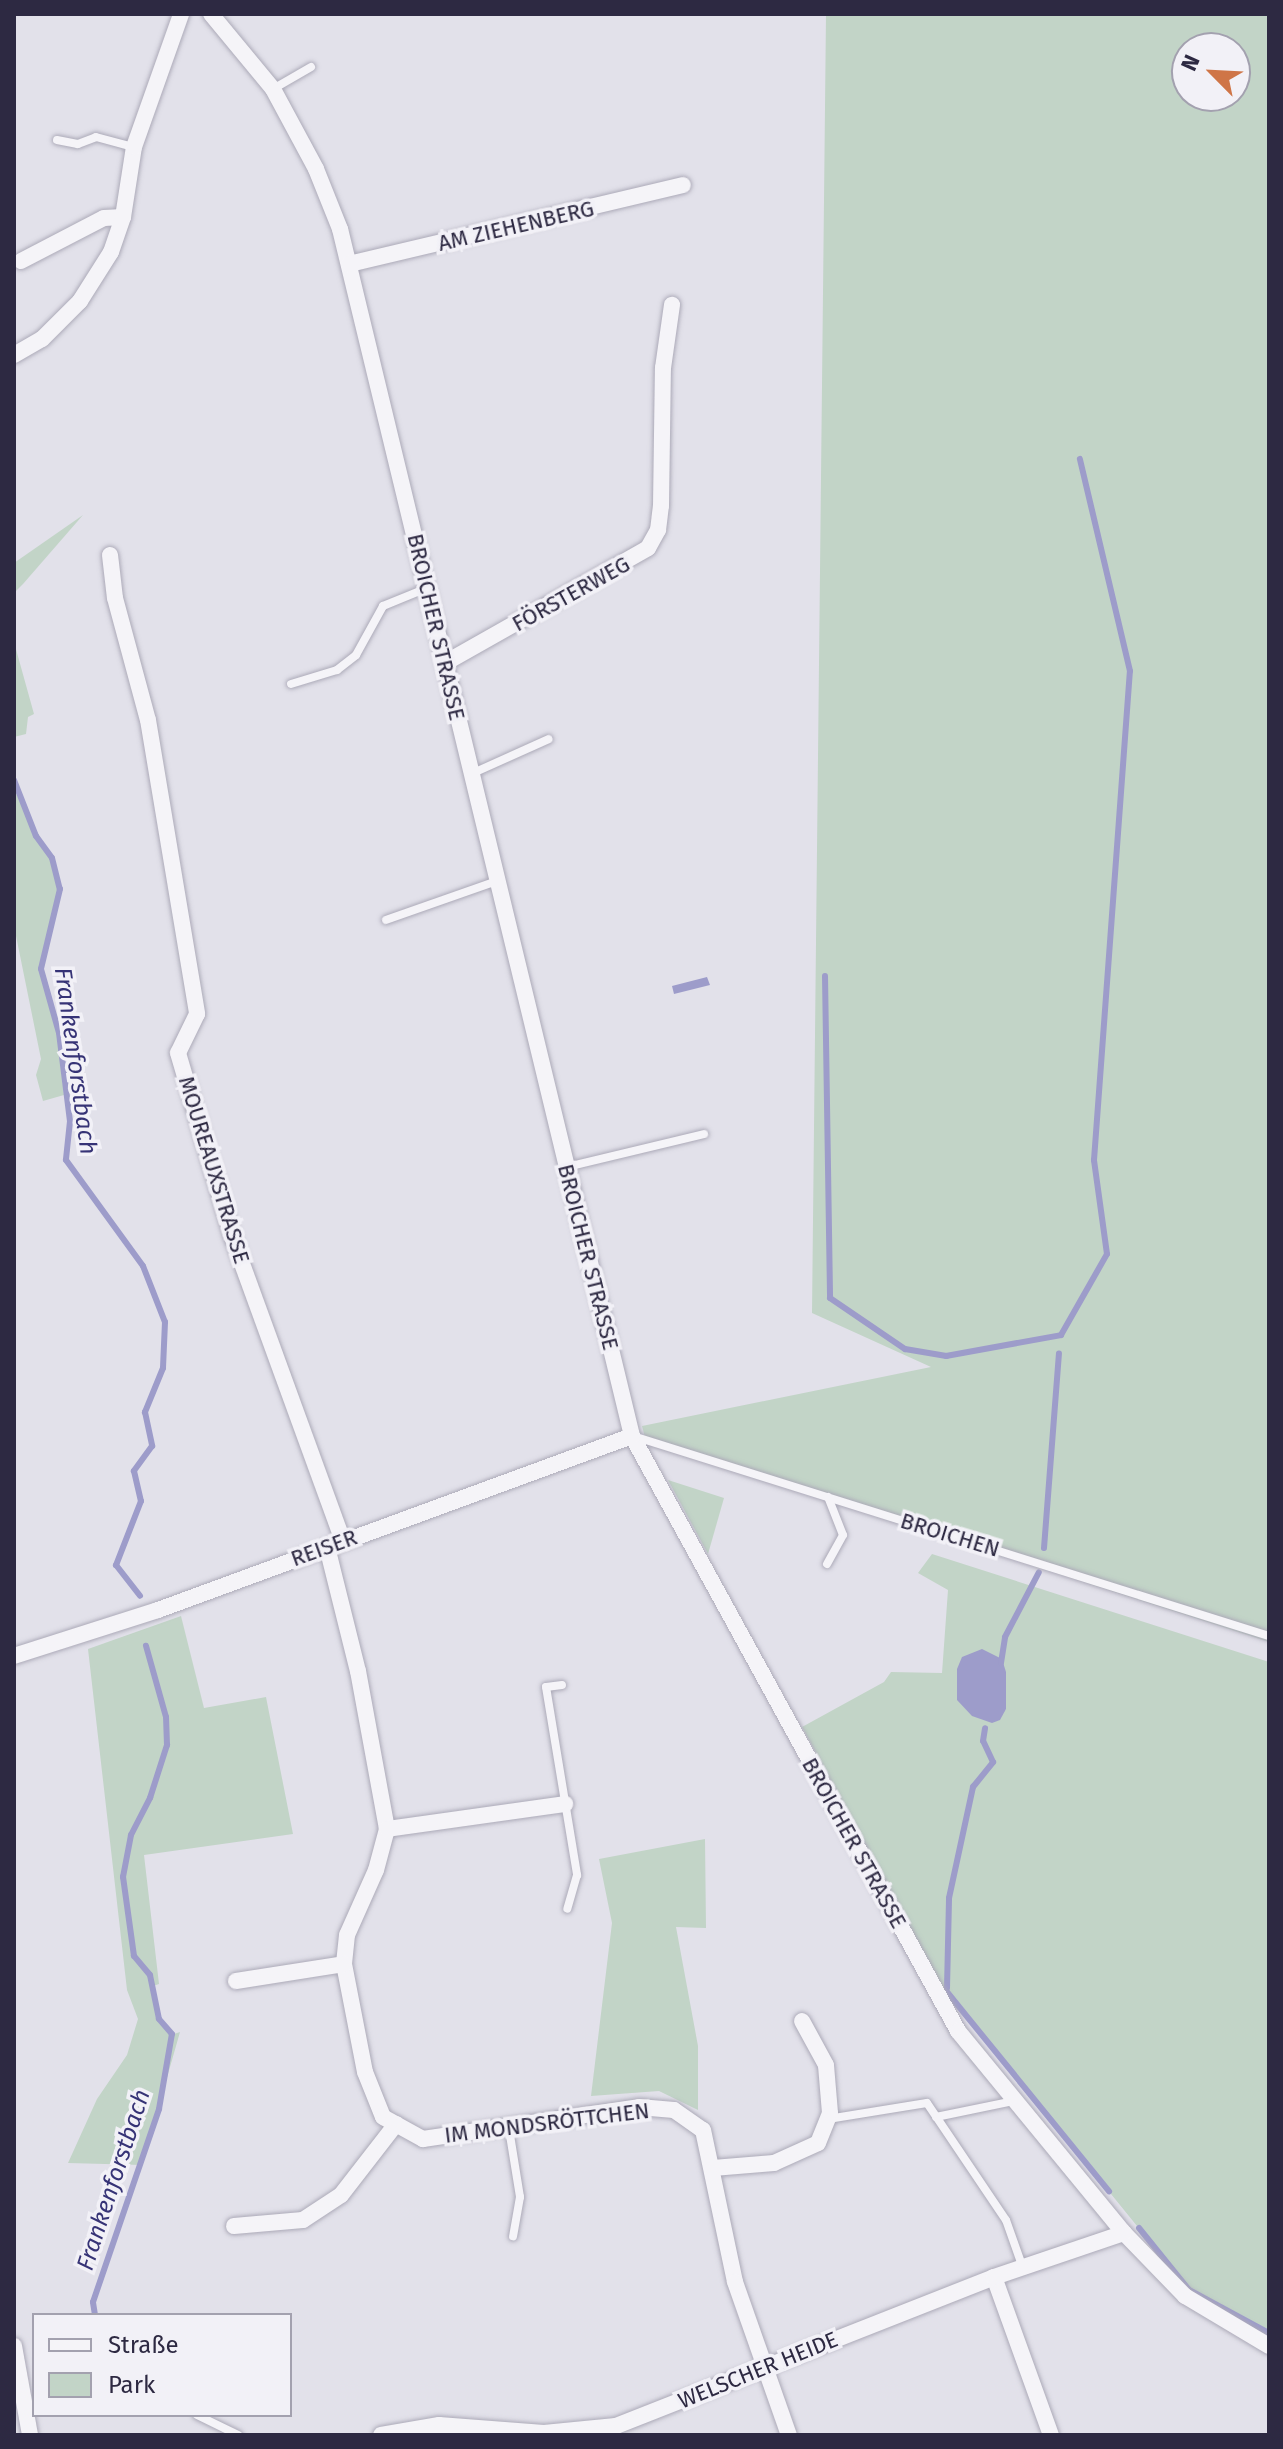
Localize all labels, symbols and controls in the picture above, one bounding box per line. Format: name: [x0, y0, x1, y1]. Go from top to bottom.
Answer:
north arrow: [1171, 32, 1251, 112]
text: N: [1175, 51, 1206, 75]
street label: AM ZIEHENBERG: [435, 195, 597, 257]
street label: BROICHER STRASSE: [402, 531, 470, 723]
street label: FÖRSTERWEG: [508, 551, 634, 637]
water label: Frankenforstbach: [48, 965, 102, 1157]
street label: MOUREAUXSTRASSE: [173, 1073, 255, 1267]
street label: BROICHER STRASSE: [552, 1161, 624, 1353]
street label: BROICHEN: [897, 1507, 1003, 1563]
street label: REISER: [287, 1524, 361, 1572]
street label: BROICHER STRASSE: [796, 1753, 912, 1933]
water label: Frankenforstbach: [71, 2086, 157, 2274]
street label: IM MONDSRÖTTCHEN: [443, 2097, 651, 2149]
legend: [32, 2313, 292, 2417]
street label: WELSCHER HEIDE: [674, 2326, 842, 2414]
text: Straße: [108, 2331, 179, 2359]
text: Park: [108, 2371, 155, 2399]

